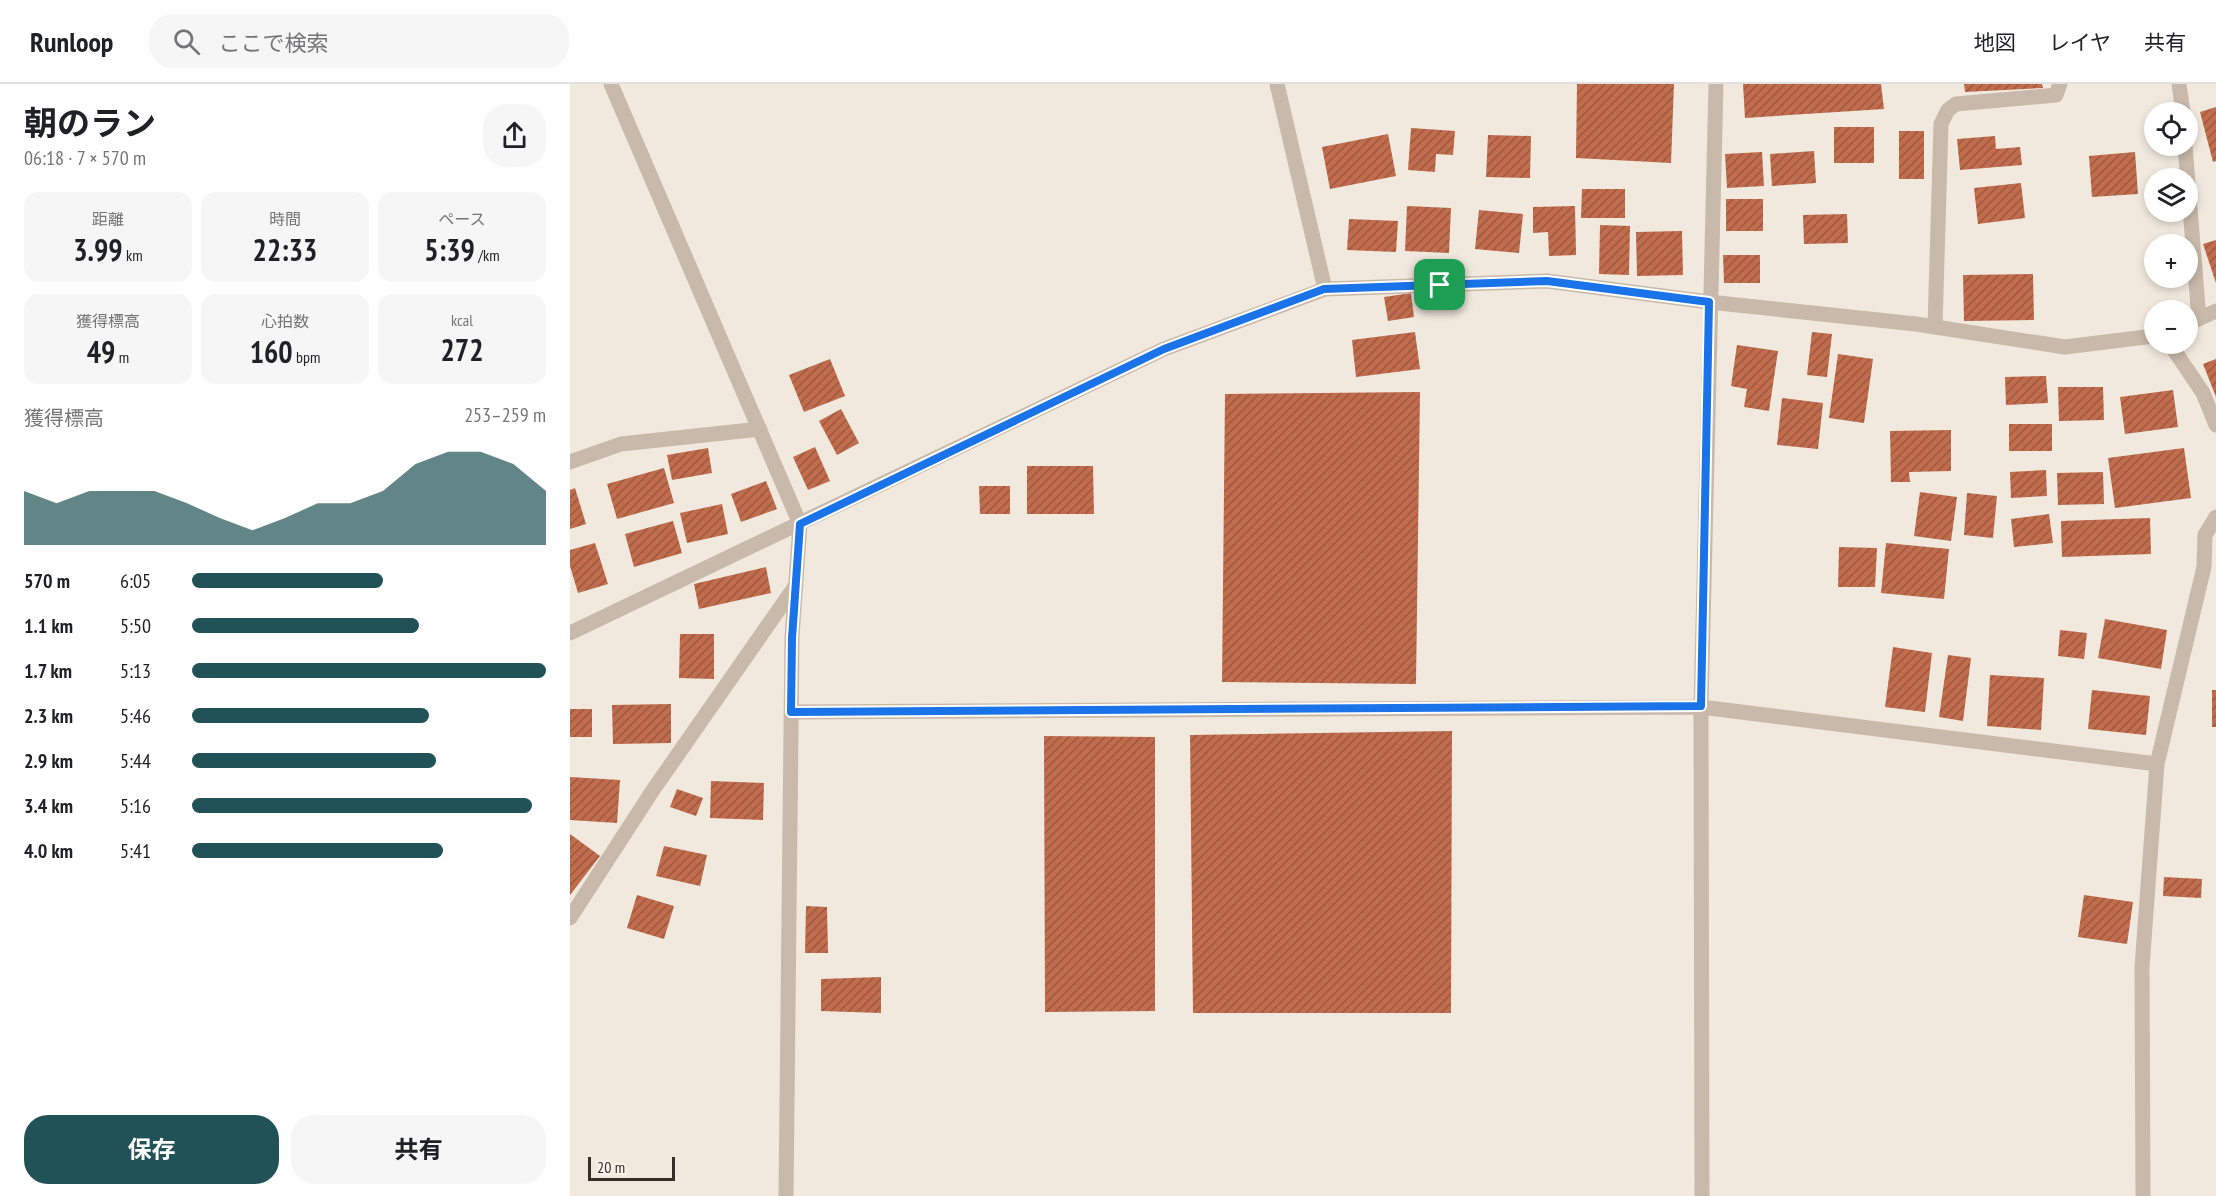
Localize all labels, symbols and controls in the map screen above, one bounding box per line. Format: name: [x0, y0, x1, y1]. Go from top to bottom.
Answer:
search box: [149, 14, 569, 68]
text: Runloop: [30, 23, 113, 60]
icon: search: [170, 25, 203, 58]
text: ここで検索: [218, 29, 328, 57]
text: 地図: [1974, 29, 2016, 56]
text: レイヤ: [2049, 29, 2111, 56]
text: 共有: [2144, 29, 2186, 56]
text: 朝のラン: [24, 101, 156, 144]
map controls: [2144, 102, 2198, 354]
button: locate: [2144, 102, 2198, 156]
button: share: [483, 104, 546, 167]
text: 06:18 · 7 × 570 m: [24, 145, 146, 171]
button: layers: [2144, 168, 2198, 222]
text: 距離: [92, 209, 124, 229]
text: 時間: [269, 209, 301, 229]
text: ペース: [438, 209, 486, 229]
text: 3.99: [73, 230, 123, 269]
text: 22:33: [253, 230, 317, 269]
text: 5:39: [424, 230, 475, 269]
button: +: [2144, 234, 2198, 288]
text: km: [123, 245, 143, 265]
text: /km: [475, 245, 500, 265]
pin: [1414, 259, 1465, 310]
icon: arrive: [1423, 268, 1456, 301]
button: −: [2144, 300, 2198, 354]
text: kcal: [451, 310, 473, 330]
text: 獲得標高: [76, 311, 140, 331]
text: 心拍数: [261, 311, 309, 331]
text: 272: [440, 330, 484, 369]
text: 49: [87, 332, 115, 371]
text: 160: [250, 332, 293, 371]
text: m: [115, 347, 129, 367]
text: bpm: [293, 347, 320, 367]
text: 253–259 m: [464, 402, 546, 428]
text: 獲得標高: [24, 405, 104, 431]
text: 570 m: [24, 568, 70, 594]
text: 6:05: [120, 568, 151, 594]
text: 1.1 km: [24, 613, 73, 639]
text: 5:50: [120, 613, 151, 639]
text: 1.7 km: [24, 658, 72, 684]
text: 5:13: [120, 658, 151, 684]
text: 2.3 km: [24, 703, 73, 729]
text: 5:46: [120, 703, 151, 729]
text: 2.9 km: [24, 748, 73, 774]
text: 5:44: [120, 748, 151, 774]
text: 3.4 km: [24, 793, 73, 819]
text: 5:16: [120, 793, 151, 819]
text: 4.0 km: [24, 838, 73, 864]
text: 5:41: [120, 838, 151, 864]
button: 保存: [24, 1115, 279, 1184]
button: 共有: [291, 1115, 546, 1184]
scale bar: [588, 1154, 675, 1182]
text: 20 m: [597, 1157, 625, 1177]

